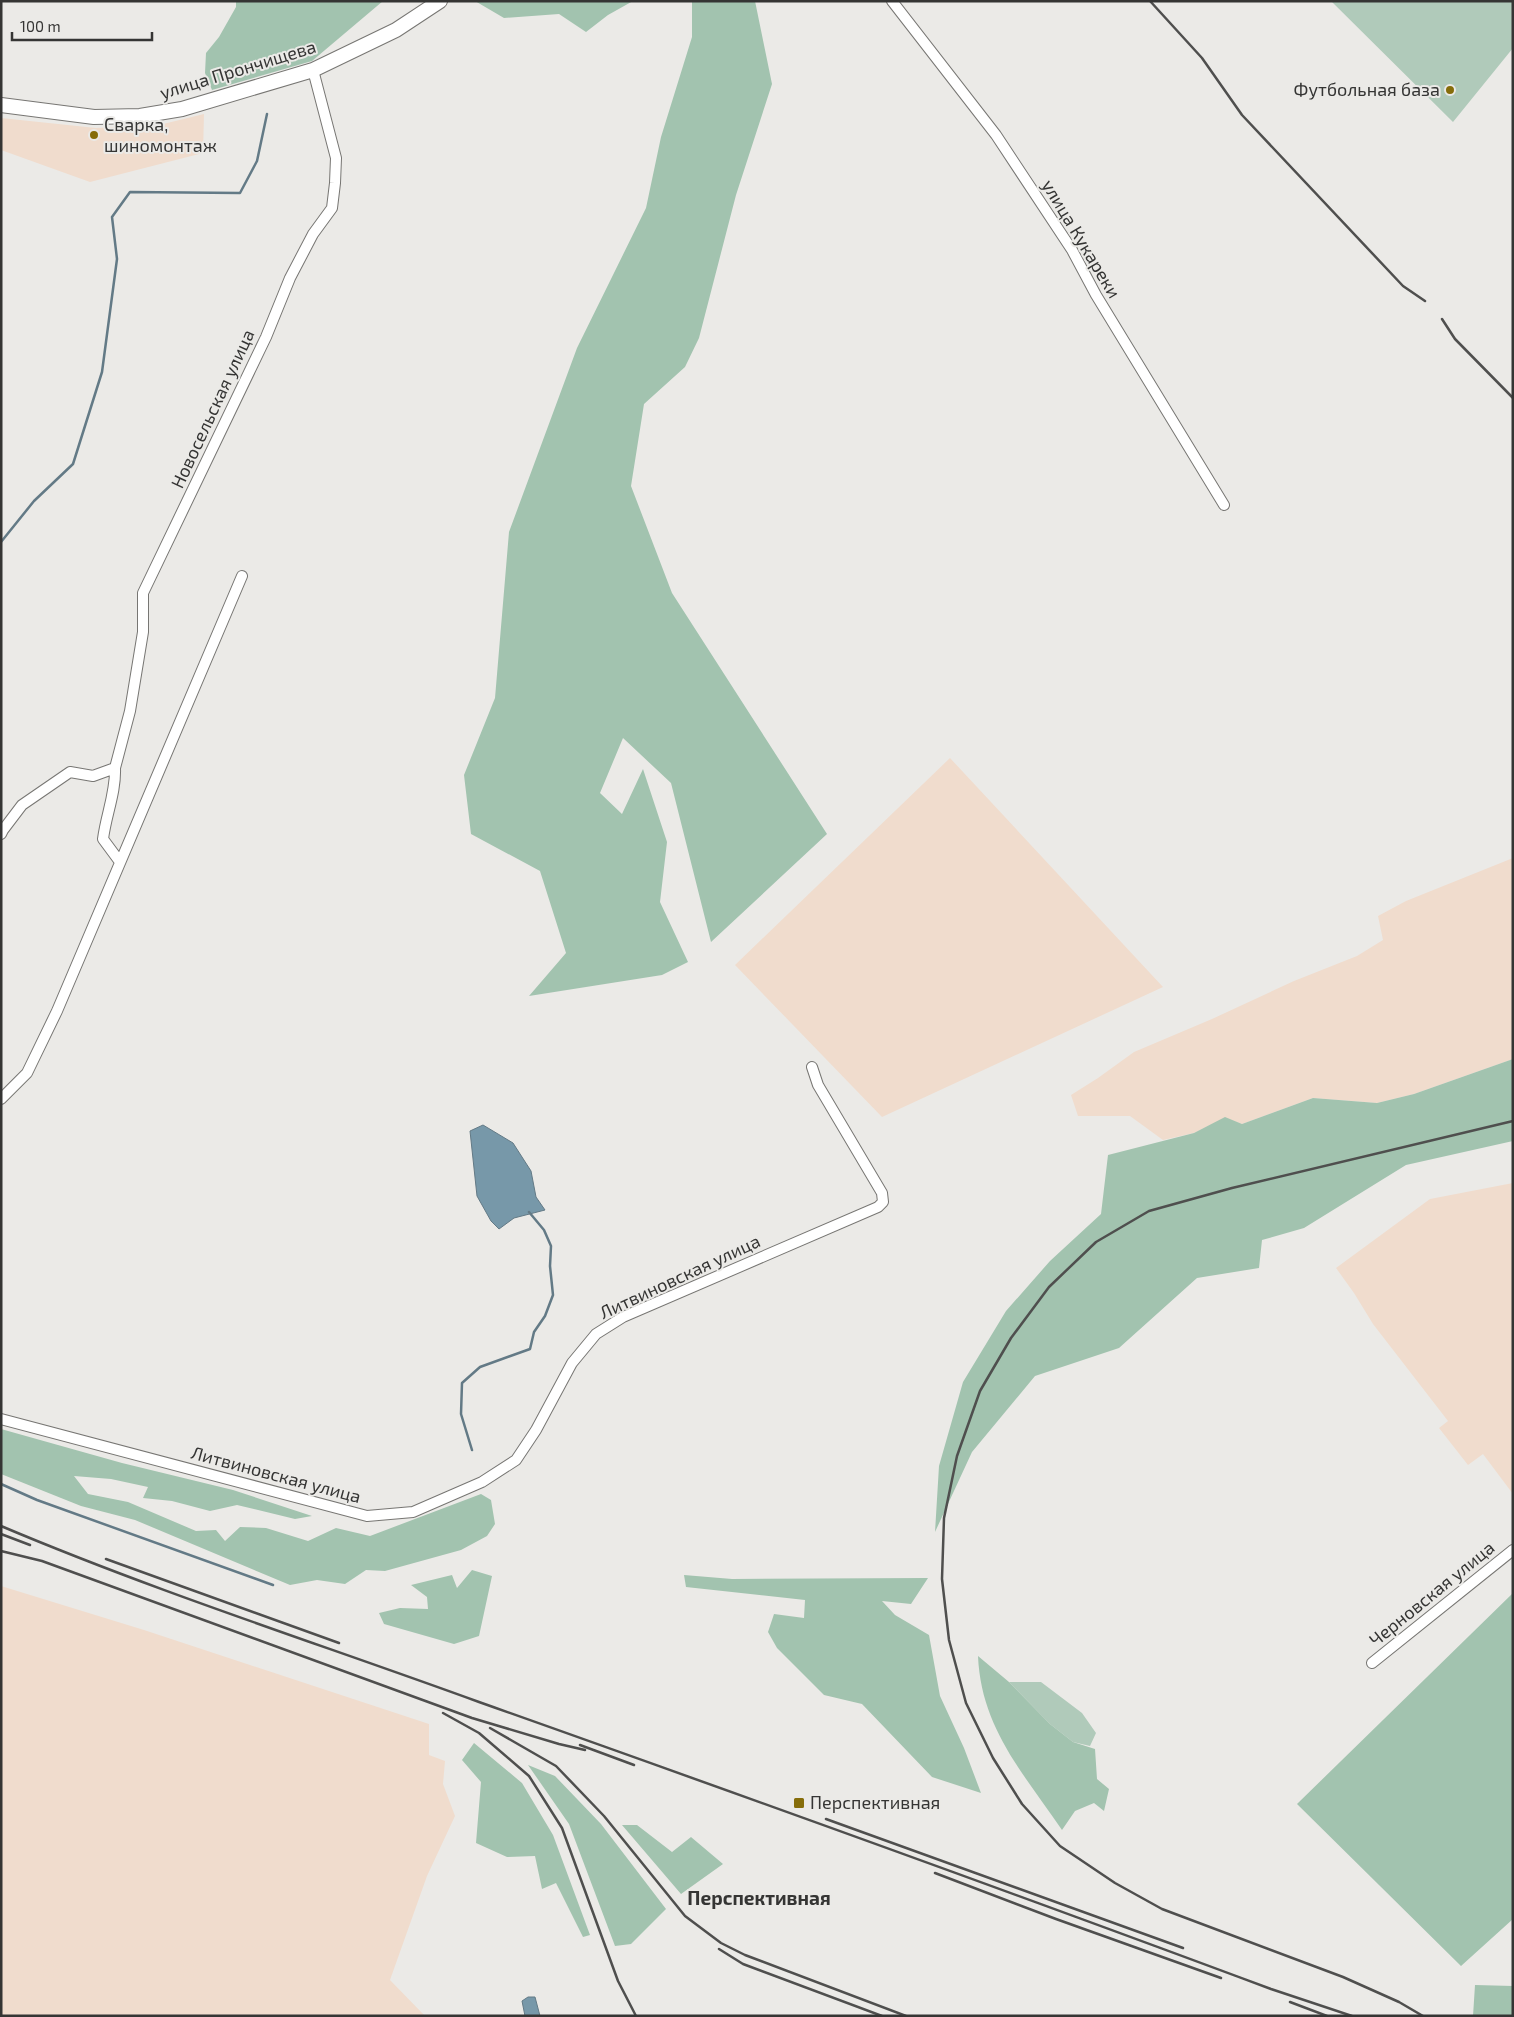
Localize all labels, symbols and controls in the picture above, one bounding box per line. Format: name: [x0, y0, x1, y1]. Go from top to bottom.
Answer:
scale bar: [12, 10, 152, 42]
text: 100 m: [20, 17, 61, 35]
street label: улица Прончищева: [157, 35, 318, 103]
place label: Футбольная база: [1294, 78, 1440, 100]
marker: Футбольная база: [1444, 84, 1456, 96]
place label: Сварка, шиномонтаж: [104, 113, 217, 156]
marker: Сварка, шиномонтаж: [88, 129, 100, 141]
street label: улица Кукареки: [1038, 175, 1126, 302]
street label: Новосельская улица: [166, 326, 259, 492]
street label: Литвиновская улица: [596, 1229, 763, 1323]
street label: Литвиновская улица: [189, 1441, 364, 1507]
street label: Черновская улица: [1364, 1536, 1498, 1650]
place label: Перспективная: [810, 1791, 940, 1813]
marker: Перспективная: [792, 1796, 806, 1810]
district label: Перспективная: [687, 1886, 831, 1909]

